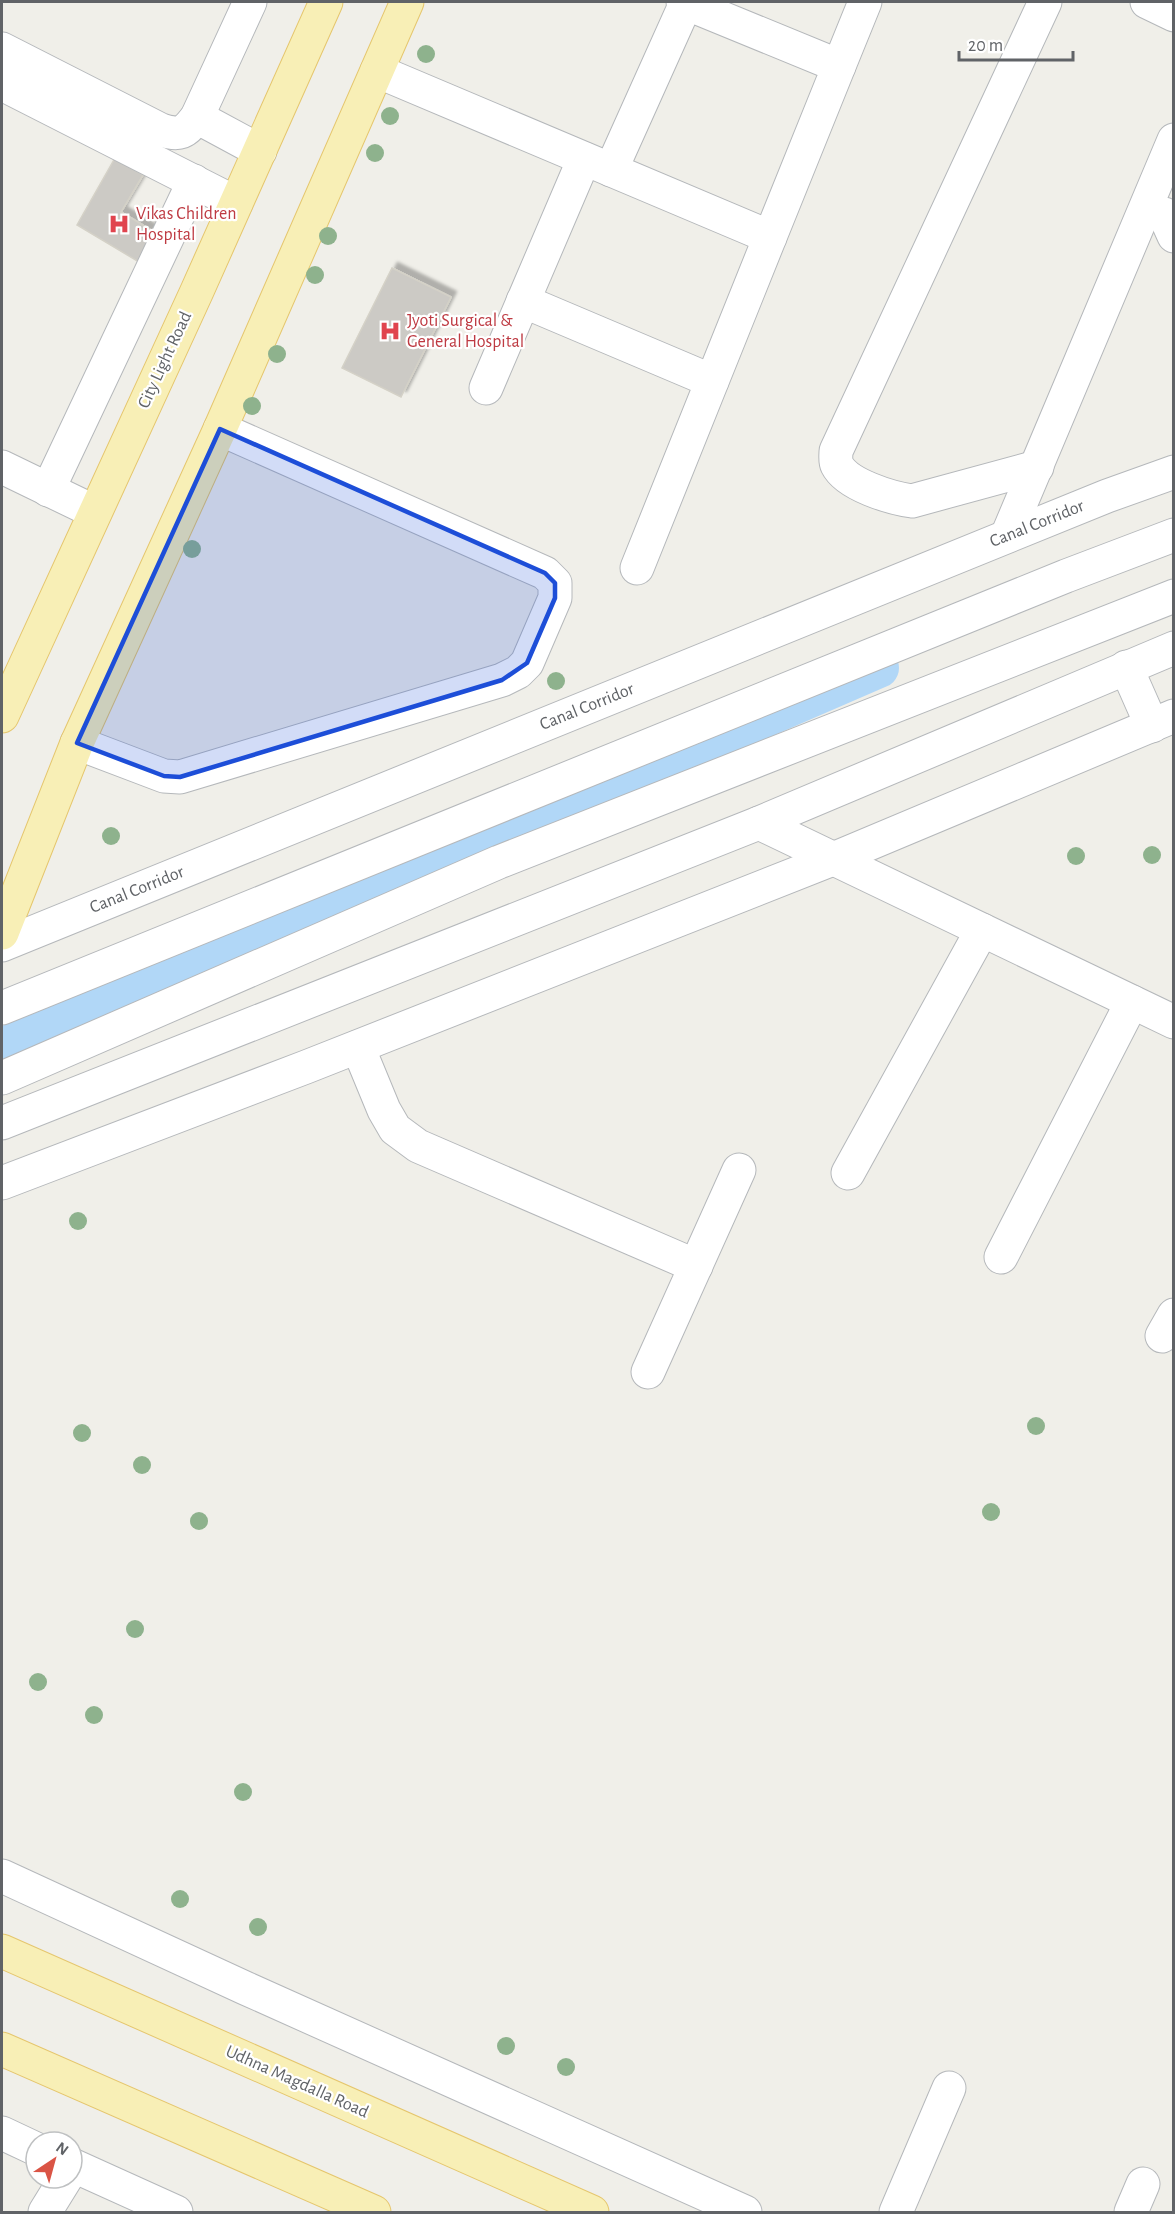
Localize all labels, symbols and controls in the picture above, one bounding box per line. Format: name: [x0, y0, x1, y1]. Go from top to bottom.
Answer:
scale bar: [959, 24, 1073, 62]
text: 20 m: [968, 37, 1003, 55]
place label: Vikas Children Hospital: [136, 205, 237, 244]
hospital icon: Vikas Children Hospital: [107, 212, 131, 236]
street label: City Light Road: [135, 309, 195, 411]
place label: Jyoti Surgical & General Hospital: [407, 312, 524, 351]
hospital icon: Jyoti Surgical & General Hospital: [378, 319, 402, 343]
street label: Canal Corridor: [987, 497, 1087, 551]
street label: Canal Corridor: [537, 680, 637, 734]
street label: Canal Corridor: [87, 863, 187, 917]
street label: Udhna Magdalla Road: [223, 2042, 371, 2122]
north arrow: [24, 2130, 84, 2190]
text: N: [53, 2139, 71, 2158]

